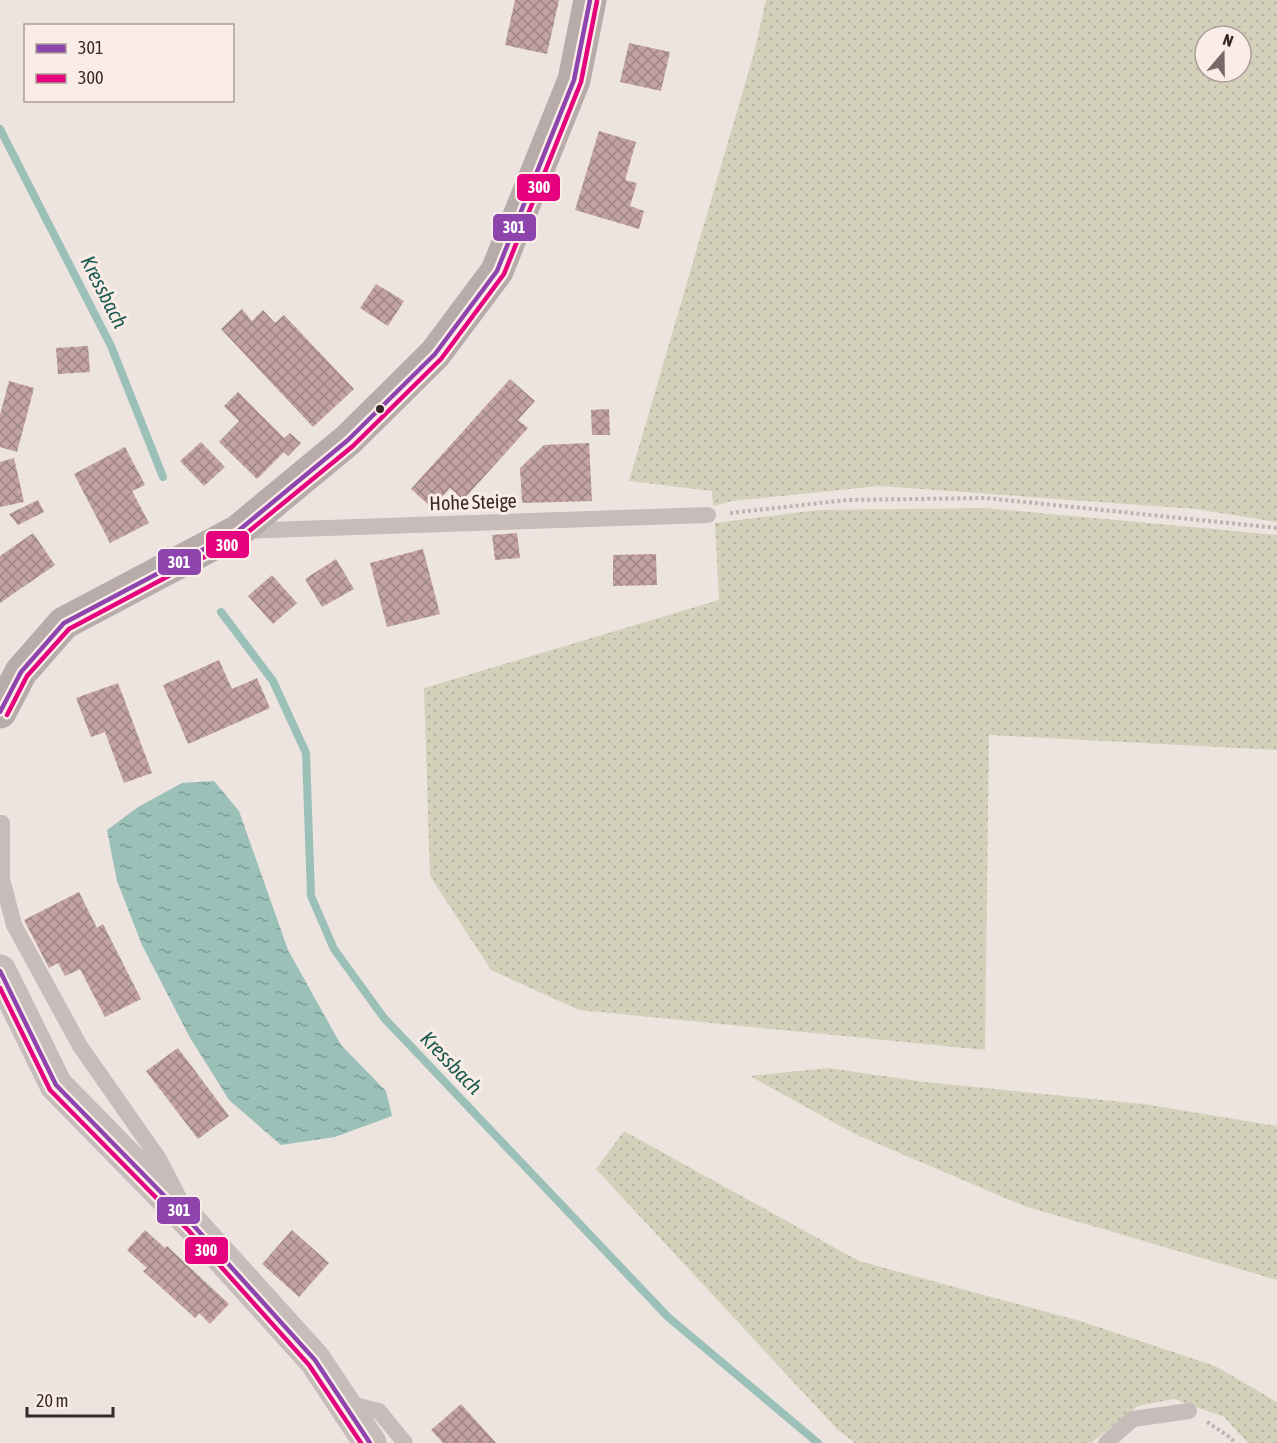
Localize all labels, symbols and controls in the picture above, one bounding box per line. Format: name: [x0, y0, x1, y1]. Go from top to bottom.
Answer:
legend: [24, 24, 234, 102]
north arrow: [1193, 24, 1253, 84]
text: N: [1221, 30, 1236, 50]
text: 301: [78, 37, 103, 58]
text: 300: [78, 67, 103, 88]
line badge: 300: [516, 173, 561, 202]
text: 300: [528, 178, 551, 196]
line badge: 301: [492, 213, 537, 242]
text: 301: [503, 218, 526, 236]
water label: Kressbach: [77, 251, 133, 332]
unlabelled marker: [374, 403, 386, 415]
street label: Hohe Steige: [429, 488, 517, 515]
line badge: 300: [205, 530, 250, 559]
text: 300: [216, 536, 239, 554]
line badge: 301: [157, 548, 202, 576]
text: 301: [168, 553, 191, 571]
water label: Kressbach: [416, 1026, 487, 1099]
line badge: 301: [156, 1196, 201, 1225]
text: 301: [168, 1201, 191, 1219]
line badge: 300: [184, 1236, 229, 1265]
text: 300: [195, 1241, 218, 1259]
scale bar: [27, 1380, 112, 1418]
text: 20 m: [36, 1390, 68, 1411]

